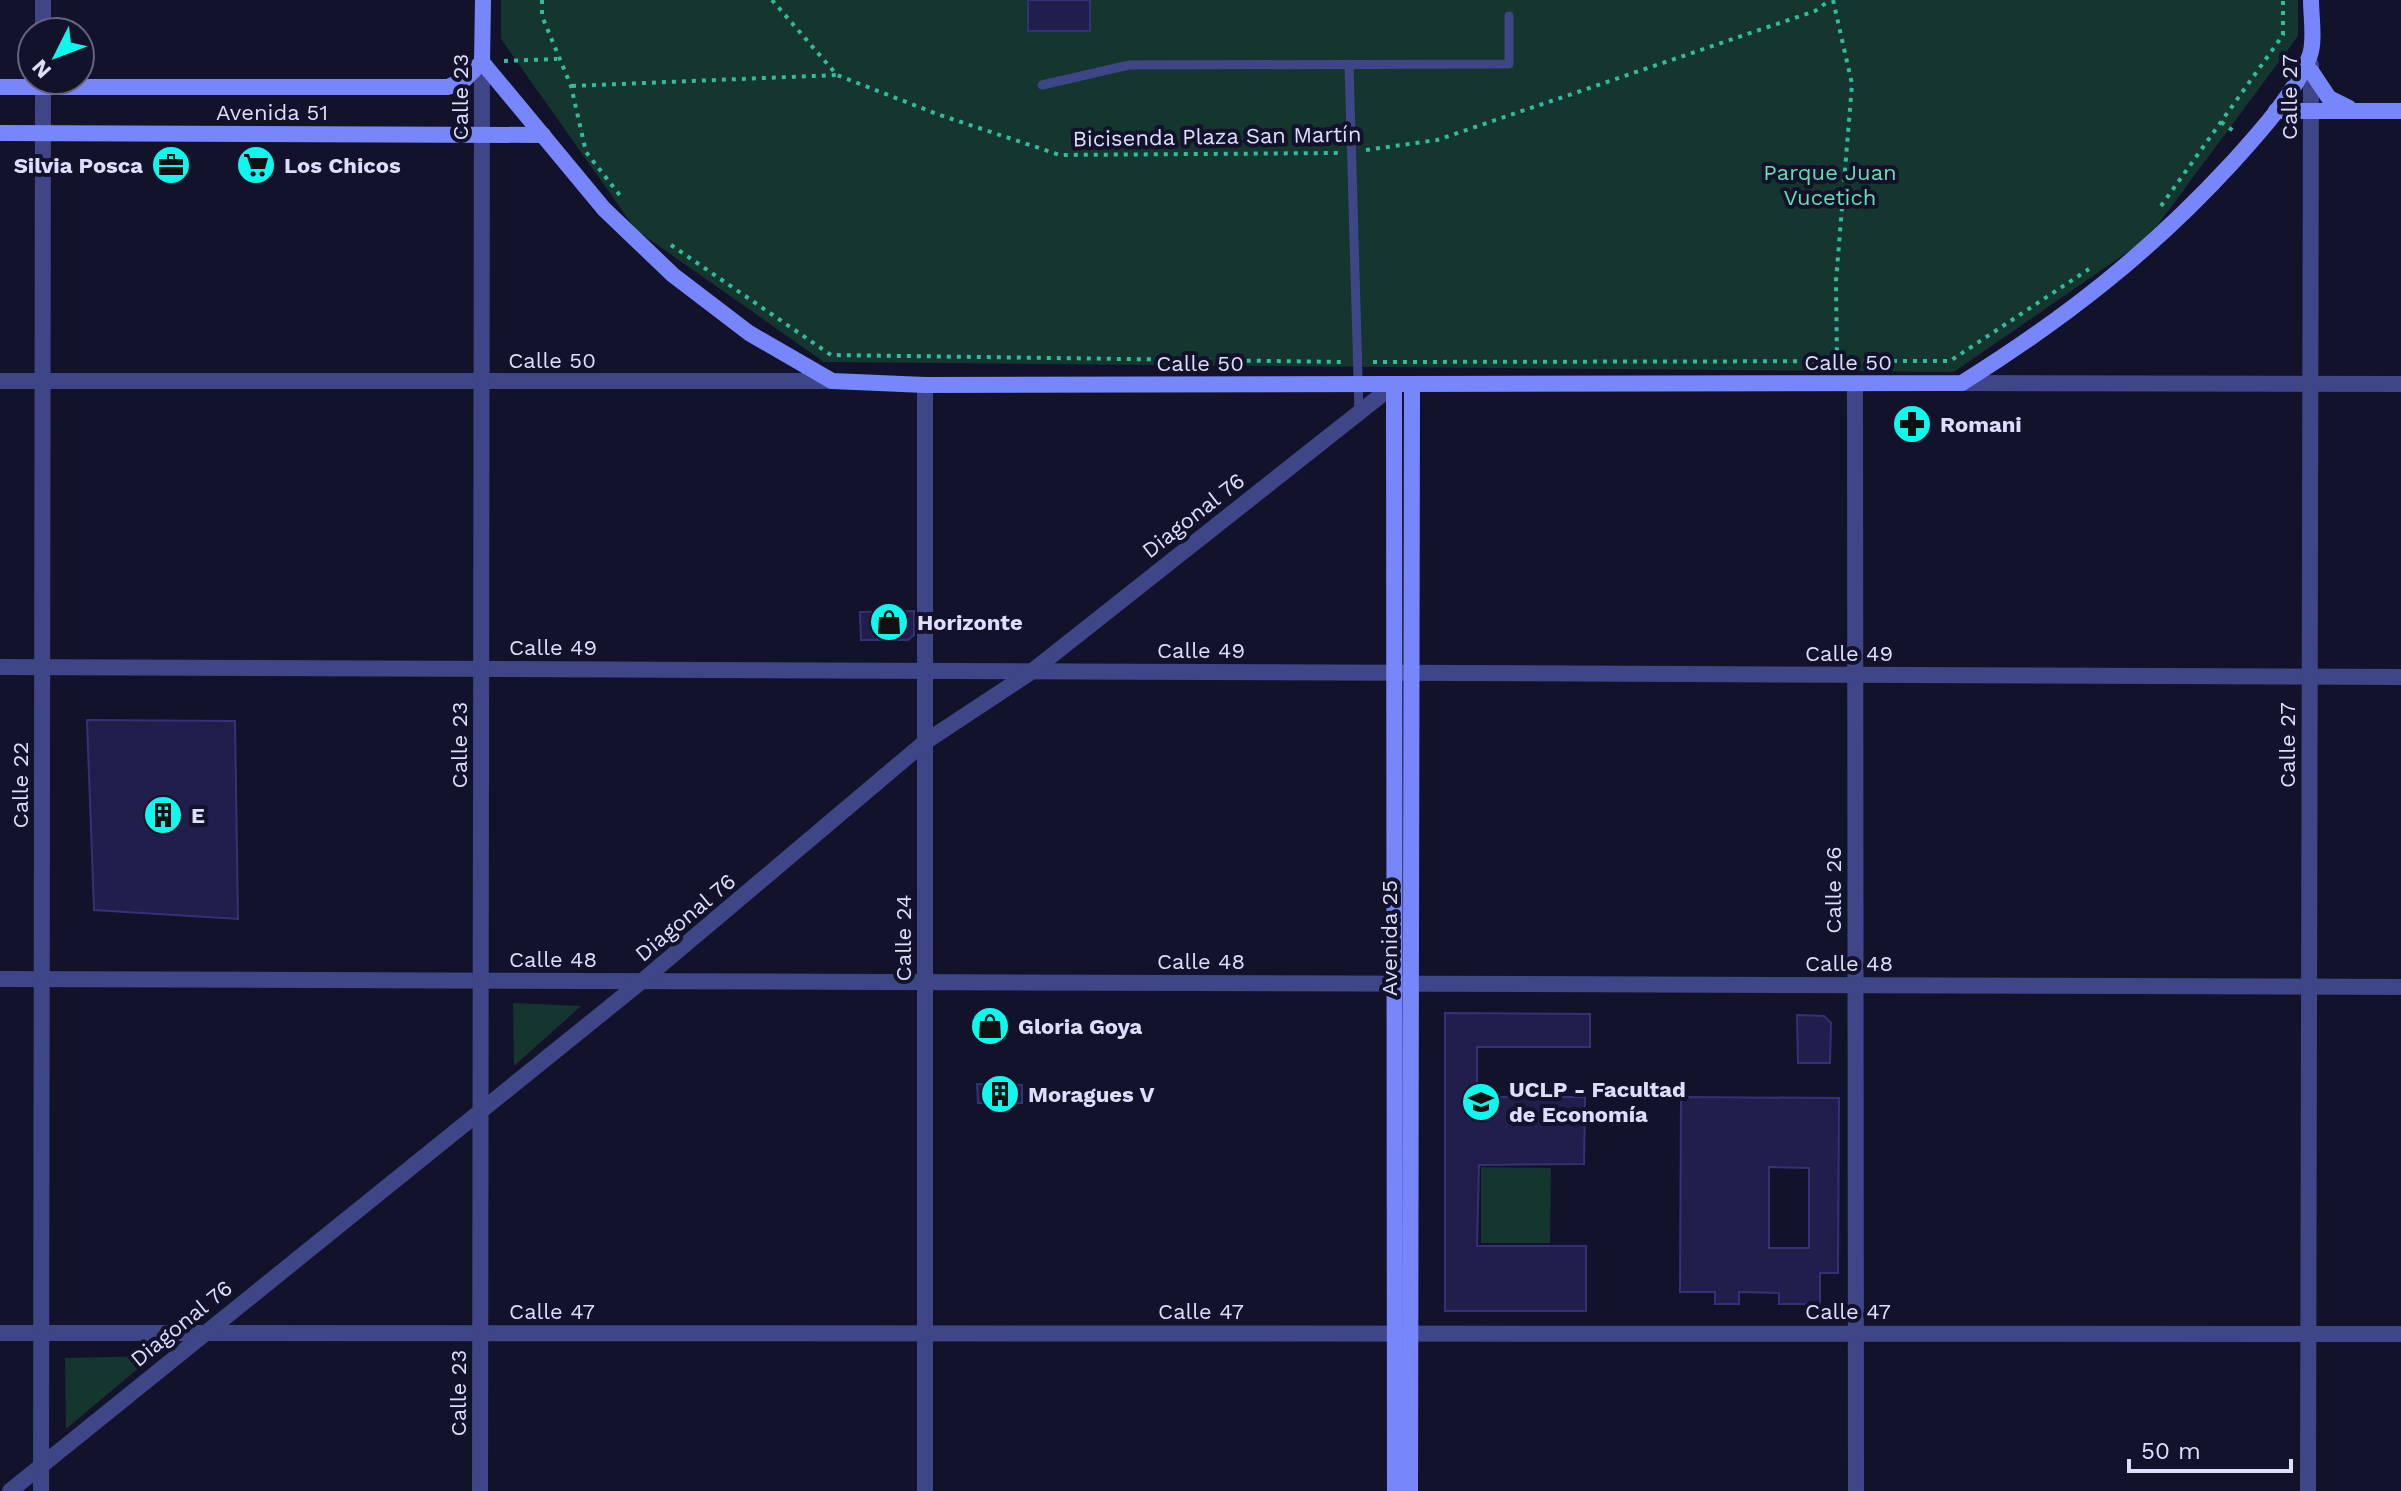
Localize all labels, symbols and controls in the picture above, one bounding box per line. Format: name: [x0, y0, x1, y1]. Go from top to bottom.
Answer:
north arrow: [16, 16, 96, 96]
street label: Calle 23: [448, 54, 473, 140]
street label: Calle 27: [2277, 54, 2302, 140]
text: N: [27, 55, 56, 83]
street label: Avenida 51: [216, 100, 328, 125]
street label: Bicisenda Plaza San Martín: [1072, 121, 1362, 152]
office icon: Silvia Posca: [150, 144, 192, 186]
supermarket icon: Los Chicos: [235, 144, 277, 186]
place label: Silvia Posca: [14, 153, 143, 178]
place label: Los Chicos: [284, 153, 401, 178]
park label: Parque Juan Vucetich: [1763, 160, 1897, 210]
street label: Calle 50: [508, 348, 596, 373]
street label: Calle 50: [1804, 350, 1892, 375]
street label: Calle 50: [1156, 351, 1244, 376]
pharmacy icon: Romani: [1891, 403, 1933, 445]
place label: Romani: [1940, 412, 2022, 437]
street label: Diagonal 76: [1137, 468, 1249, 563]
shop icon: Horizonte: [868, 601, 910, 643]
place label: Horizonte: [917, 610, 1023, 635]
street label: Calle 49: [509, 635, 597, 660]
street label: Calle 49: [1157, 638, 1245, 663]
street label: Calle 49: [1805, 641, 1893, 666]
street label: Calle 23: [447, 702, 472, 788]
street label: Calle 27: [2275, 702, 2300, 788]
street label: Calle 22: [8, 742, 33, 828]
building icon: E: [142, 794, 184, 836]
place label: E: [191, 803, 205, 828]
street label: Calle 26: [1821, 846, 1846, 934]
street label: Diagonal 76: [630, 868, 740, 966]
street label: Avenida 25: [1377, 880, 1402, 996]
street label: Calle 24: [891, 895, 916, 981]
street label: Calle 48: [509, 947, 597, 972]
street label: Calle 48: [1157, 949, 1245, 974]
street label: Calle 48: [1805, 951, 1893, 976]
shop icon: Gloria Goya: [969, 1005, 1011, 1047]
place label: Gloria Goya: [1018, 1014, 1143, 1039]
building icon: Moragues V: [979, 1073, 1021, 1115]
place label: UCLP - Facultad de Economía: [1509, 1077, 1686, 1127]
school or university icon: UCLP - Facultad de Economía: [1460, 1081, 1502, 1123]
place label: Moragues V: [1028, 1082, 1154, 1107]
street label: Diagonal 76: [126, 1275, 237, 1372]
street label: Calle 47: [509, 1299, 595, 1324]
street label: Calle 47: [1158, 1299, 1244, 1324]
street label: Calle 47: [1805, 1299, 1891, 1324]
street label: Calle 23: [446, 1350, 471, 1436]
scale bar: [2129, 1423, 2291, 1473]
text: 50 m: [2141, 1437, 2201, 1465]

